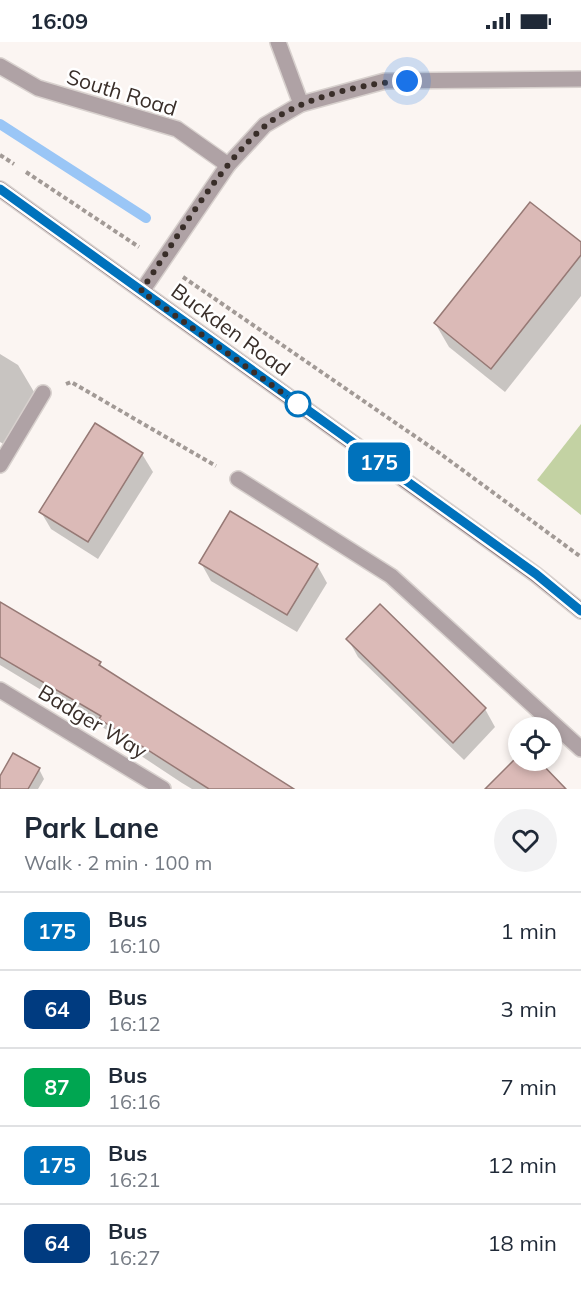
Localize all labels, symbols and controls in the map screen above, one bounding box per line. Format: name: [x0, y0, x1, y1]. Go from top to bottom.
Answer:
text: 16:09: [30, 7, 88, 35]
street label: South Road: [64, 63, 180, 121]
your location: [392, 66, 422, 96]
street label: Buckden Road: [166, 277, 296, 381]
unlabelled marker: [285, 391, 311, 417]
line badge: 175: [344, 442, 413, 482]
text: 175: [360, 449, 398, 475]
street label: Badger Way: [34, 678, 152, 764]
map controls: [508, 717, 562, 771]
button: locate: [508, 717, 562, 771]
button: heart: [494, 809, 557, 872]
text: Park Lane: [24, 810, 159, 845]
text: Walk · 2 min · 100 m: [24, 850, 212, 875]
text: Bus: [108, 905, 147, 933]
text: 1 min: [501, 917, 557, 945]
text: 175: [38, 918, 76, 944]
text: 16:10: [108, 933, 161, 958]
text: Bus: [108, 983, 147, 1011]
text: 3 min: [501, 995, 557, 1023]
text: 64: [44, 996, 70, 1022]
text: 16:12: [108, 1011, 161, 1036]
text: Bus: [108, 1061, 147, 1089]
text: 7 min: [501, 1073, 557, 1101]
text: 87: [44, 1074, 70, 1100]
text: 16:16: [108, 1089, 161, 1114]
text: Bus: [108, 1139, 147, 1167]
text: 12 min: [487, 1151, 557, 1179]
text: 175: [38, 1152, 76, 1178]
text: 16:21: [108, 1167, 161, 1192]
text: Bus: [108, 1217, 147, 1245]
text: 18 min: [487, 1229, 557, 1257]
text: 64: [44, 1230, 70, 1256]
text: 16:27: [108, 1245, 161, 1270]

